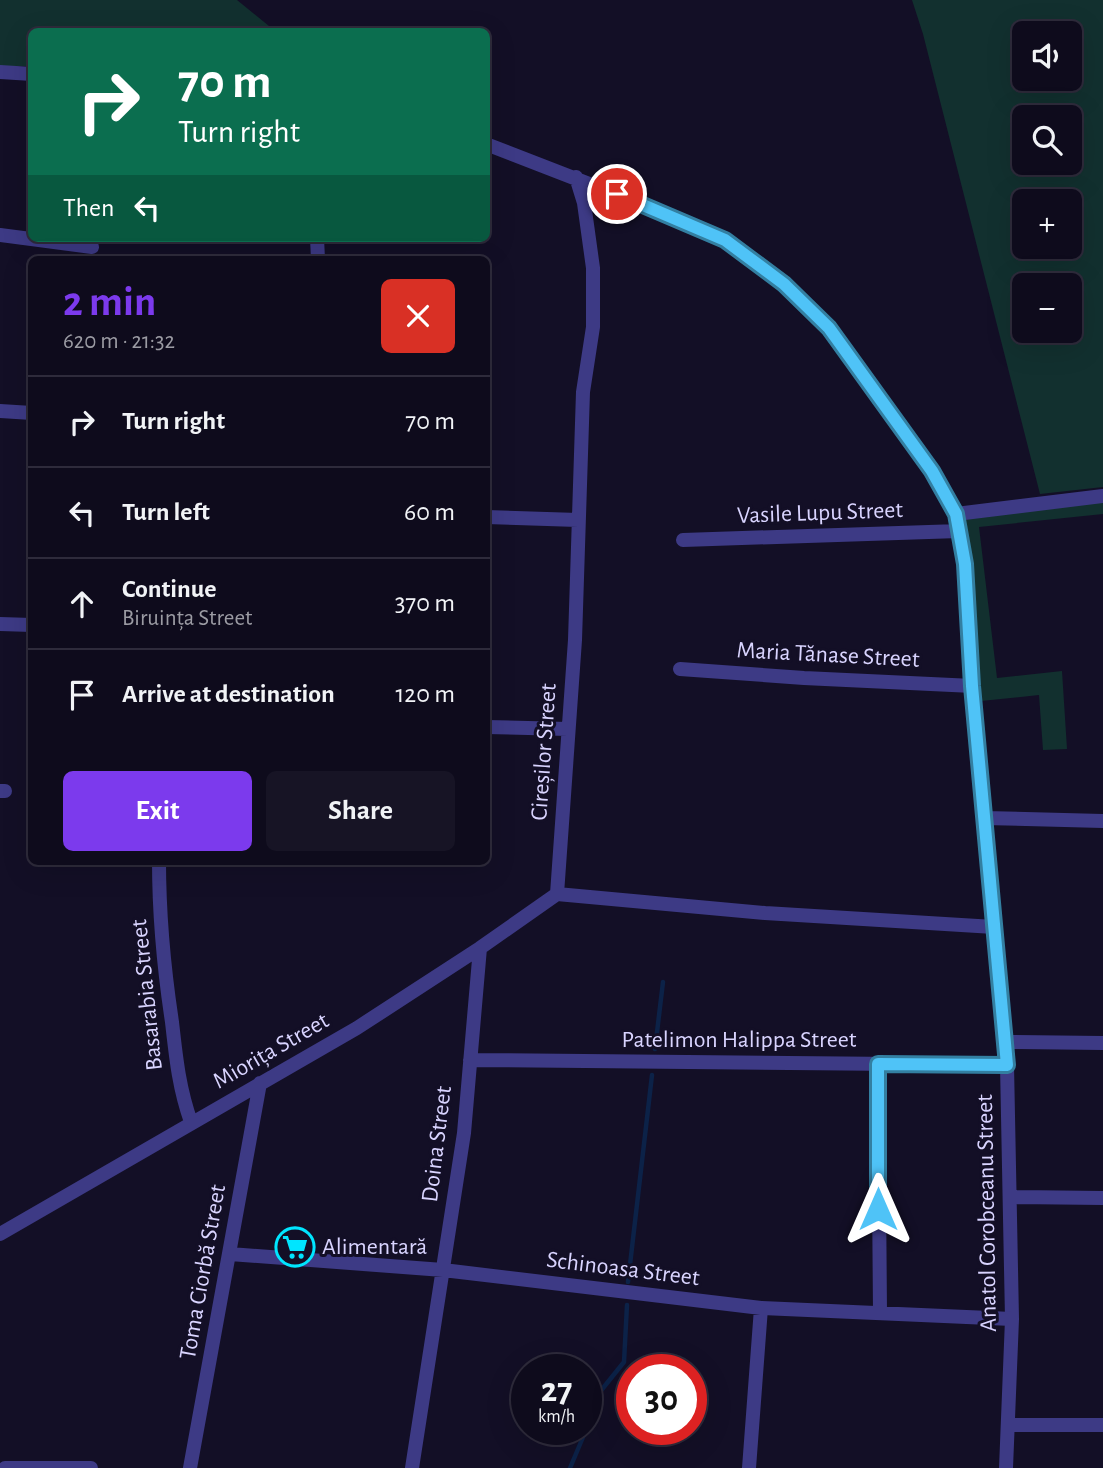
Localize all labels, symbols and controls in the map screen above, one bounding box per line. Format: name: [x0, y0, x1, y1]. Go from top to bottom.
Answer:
map controls: [1012, 21, 1082, 343]
button: sound: [1012, 21, 1082, 91]
icon: right: [63, 56, 154, 147]
text: 70 m: [178, 58, 272, 107]
button: search: [1012, 105, 1082, 175]
text: Turn right: [178, 116, 300, 148]
pin: [587, 164, 647, 224]
icon: arrive: [598, 175, 636, 213]
icon: left: [128, 189, 166, 227]
button: +: [1012, 189, 1082, 259]
text: Then: [63, 195, 114, 221]
button: −: [1012, 273, 1082, 343]
button: close: [381, 279, 455, 353]
text: 2 min: [63, 281, 156, 323]
text: 620 m · 21:32: [63, 330, 175, 353]
icon: right: [63, 403, 101, 441]
text: Turn right: [122, 408, 225, 434]
text: 70 m: [405, 408, 455, 434]
icon: left: [63, 494, 101, 532]
street label: Vasile Lupu Street: [737, 498, 904, 528]
text: Turn left: [122, 499, 210, 525]
text: 60 m: [404, 499, 455, 525]
text: Continue: [122, 576, 217, 602]
icon: ahead: [63, 585, 101, 623]
text: 370 m: [395, 590, 455, 616]
text: Biruința Street: [122, 607, 252, 630]
street label: Maria Tănase Street: [736, 638, 920, 672]
icon: arrive: [63, 676, 101, 714]
text: Arrive at destination: [122, 681, 335, 707]
text: 120 m: [395, 681, 455, 707]
street label: Cireșilor Street: [527, 682, 562, 821]
button: Exit: [63, 771, 252, 851]
button: Share: [266, 771, 455, 851]
street label: Basarabia Street: [127, 918, 167, 1072]
street label: Miorița Street: [209, 1008, 334, 1095]
street label: Patelimon Halippa Street: [622, 1028, 857, 1052]
street label: Doina Street: [418, 1084, 456, 1204]
street label: Anatol Corobceanu Street: [973, 1094, 1001, 1332]
position arrow: [841, 1172, 915, 1246]
street label: Toma Ciorbă Street: [176, 1182, 230, 1361]
supermarket icon: Alimentară: [274, 1226, 316, 1268]
place label: Alimentară: [322, 1235, 427, 1259]
street label: Schinoasa Street: [545, 1248, 701, 1290]
speed limit sign: 30: [616, 1354, 707, 1445]
text: 27: [541, 1373, 572, 1408]
text: km/h: [538, 1408, 575, 1426]

